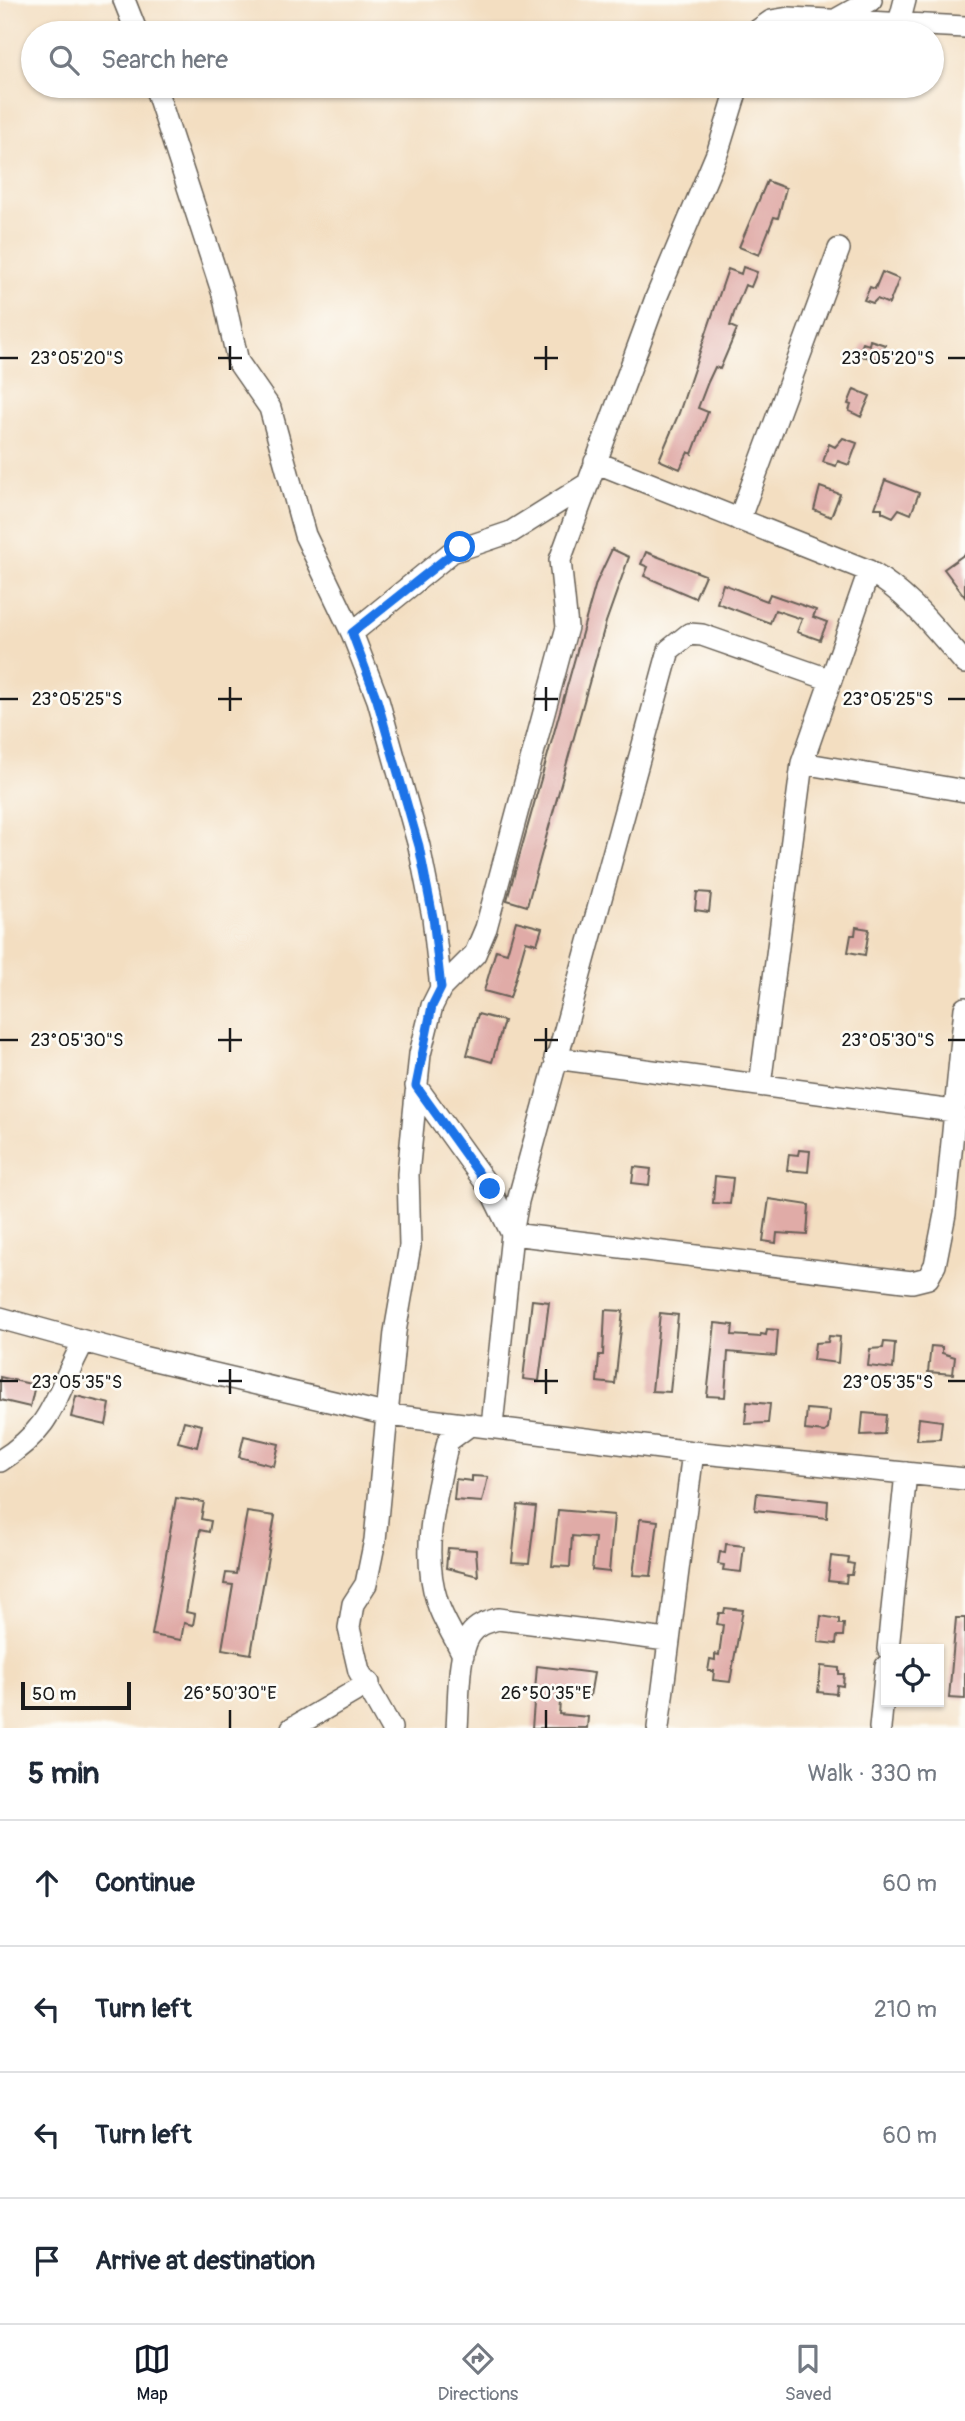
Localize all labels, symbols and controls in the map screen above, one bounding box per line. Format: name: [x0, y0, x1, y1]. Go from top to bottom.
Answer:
search box: [21, 21, 944, 98]
icon: search: [45, 41, 83, 79]
text: Search here: [101, 44, 228, 76]
text: 23°05'20"S: [30, 347, 124, 370]
text: 23°05'20"S: [841, 347, 935, 370]
route start: [444, 531, 475, 562]
text: 23°05'25"S: [32, 688, 122, 711]
text: 23°05'25"S: [843, 688, 933, 711]
text: 23°05'30"S: [30, 1029, 124, 1052]
text: 23°05'30"S: [841, 1029, 935, 1052]
route end: [474, 1173, 505, 1204]
text: 23°05'35"S: [32, 1371, 122, 1394]
text: 23°05'35"S: [843, 1371, 933, 1394]
map controls: [881, 1644, 944, 1707]
button: locate: [881, 1644, 944, 1707]
scale bar: [21, 1679, 131, 1711]
text: 50 m: [32, 1682, 76, 1706]
text: 26°50'30"E: [183, 1682, 277, 1705]
text: 26°50'35"E: [501, 1682, 591, 1705]
text: 5 min: [28, 1755, 99, 1792]
text: Walk · 330 m: [807, 1759, 937, 1788]
icon: ahead: [28, 1864, 66, 1902]
text: Continue: [95, 1867, 195, 1899]
text: 60 m: [882, 1869, 937, 1898]
icon: left: [28, 1990, 66, 2028]
text: Turn left: [95, 1993, 191, 2025]
text: 210 m: [874, 1995, 937, 2024]
icon: left: [28, 2116, 66, 2154]
text: Turn left: [95, 2119, 191, 2151]
text: 60 m: [882, 2121, 937, 2150]
icon: arrive: [28, 2242, 66, 2280]
text: Arrive at destination: [95, 2245, 315, 2277]
tab: Map: [133, 2340, 171, 2406]
tab: Directions: [438, 2340, 518, 2406]
tab: Saved: [785, 2340, 832, 2406]

